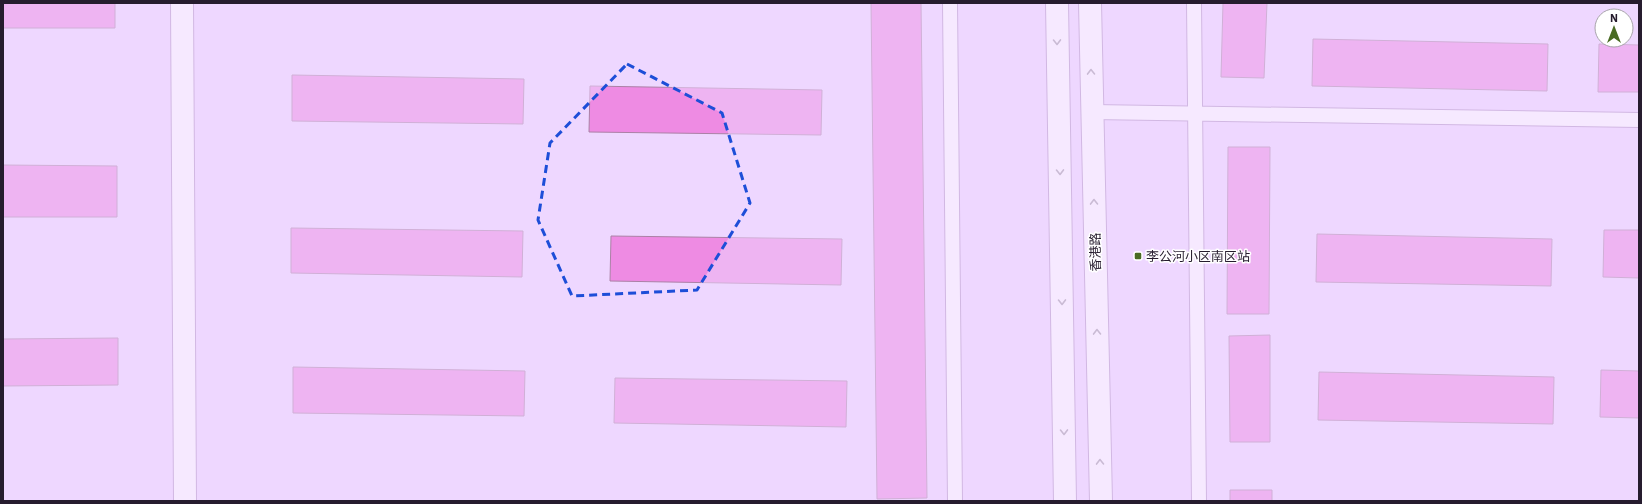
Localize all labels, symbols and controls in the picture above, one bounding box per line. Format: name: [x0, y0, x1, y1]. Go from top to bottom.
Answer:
north arrow: [1594, 8, 1634, 48]
text: N: [1610, 11, 1618, 25]
one-way arrow: [1053, 39, 1061, 45]
one-way arrow: [1087, 69, 1096, 75]
one-way arrow: [1055, 169, 1064, 175]
one-way arrow: [1090, 199, 1098, 205]
street label: 香港路: [1087, 232, 1104, 272]
place label: 李公河小区南区站: [1146, 248, 1250, 265]
marker: 李公河小区南区站: [1133, 251, 1143, 261]
one-way arrow: [1058, 299, 1066, 305]
one-way arrow: [1093, 329, 1101, 335]
one-way arrow: [1060, 429, 1068, 435]
one-way arrow: [1096, 459, 1104, 465]

